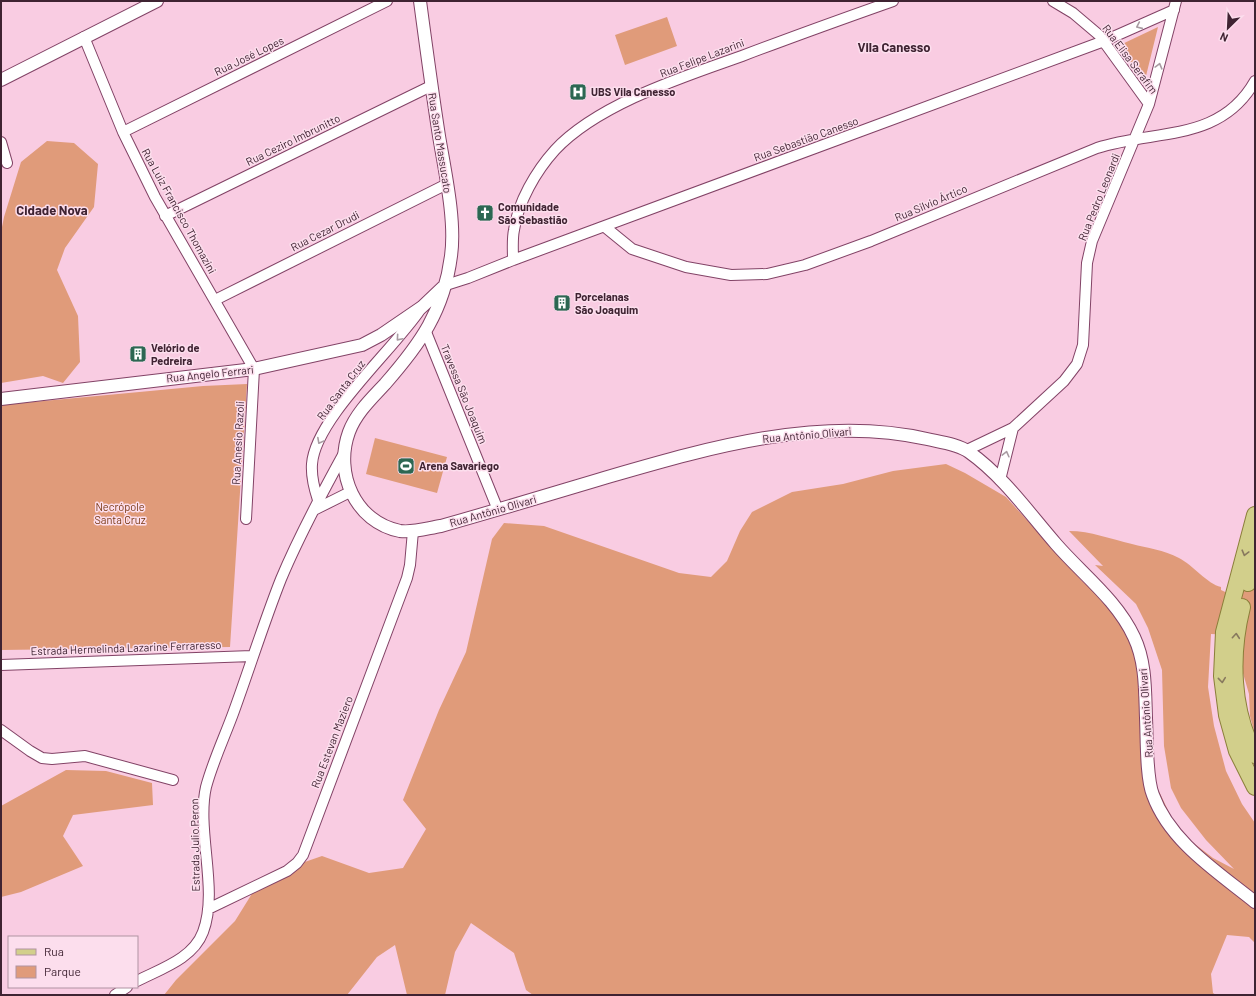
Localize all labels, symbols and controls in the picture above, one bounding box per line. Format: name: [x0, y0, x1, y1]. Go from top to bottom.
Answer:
north arrow: [1208, 8, 1248, 48]
one-way arrow: [1135, 21, 1143, 29]
street label: Rua Elisa Serafim: [1100, 22, 1161, 96]
text: N: [1218, 30, 1230, 45]
street label: Rua José Lopes: [212, 33, 286, 78]
street label: Rua Felipe Lazarini: [658, 35, 746, 80]
district label: Vila Canesso: [857, 39, 931, 55]
one-way arrow: [1154, 63, 1163, 70]
hospital icon: UBS Vila Canesso: [568, 82, 588, 102]
place label: UBS Vila Canesso: [591, 85, 675, 98]
street label: Rua Santo Massucato: [426, 92, 455, 194]
street label: Rua Ceziro Imbrunitto: [244, 111, 342, 168]
street label: Rua Sebastião Canesso: [752, 114, 860, 164]
street label: Rua Luiz Francisco Thomazini: [140, 146, 219, 276]
street label: Rua Pedro Leonardi: [1075, 151, 1122, 242]
street label: Rua Silvio Ártico: [892, 181, 969, 224]
place label: Comunidade São Sebastião: [498, 200, 568, 226]
district label: Cidade Nova: [16, 202, 88, 218]
church icon: Comunidade São Sebastião: [475, 203, 495, 223]
street label: Rua Cezar Drudi: [288, 208, 361, 253]
place label: Porcelanas São Joaquim: [575, 290, 638, 316]
building icon: Porcelanas São Joaquim: [552, 293, 572, 313]
one-way arrow: [396, 333, 403, 341]
place label: Velório de Pedreira: [151, 341, 199, 367]
street label: Travessa São Joaquim: [439, 342, 490, 445]
building icon: Velório de Pedreira: [128, 344, 148, 364]
street label: Rua Santa Cruz: [314, 357, 367, 422]
street label: Rua Angelo Ferrari: [166, 362, 254, 385]
street label: Rua Anesio Razoli: [229, 401, 246, 485]
street label: Rua Antônio Olivari: [762, 424, 852, 445]
one-way arrow: [317, 437, 325, 444]
one-way arrow: [1001, 451, 1010, 458]
sports icon: Arena Savariego: [396, 456, 416, 476]
place label: Arena Savariego: [419, 459, 499, 472]
street label: Rua Antônio Olivari: [448, 492, 538, 529]
park label: Necrópole Santa Cruz: [94, 500, 146, 526]
one-way arrow: [1241, 549, 1250, 556]
one-way arrow: [1231, 633, 1240, 639]
street label: Estrada Hermelinda Lazarine Ferraresso: [30, 638, 222, 657]
street label: Rua Antônio Olivari: [1136, 668, 1155, 758]
one-way arrow: [1218, 677, 1227, 683]
street label: Rua Estevan Maziero: [308, 694, 355, 790]
street label: Estrada Julio Peron: [187, 798, 202, 892]
legend: [8, 936, 138, 988]
text: Rua: [44, 944, 64, 958]
text: Parque: [44, 964, 81, 978]

